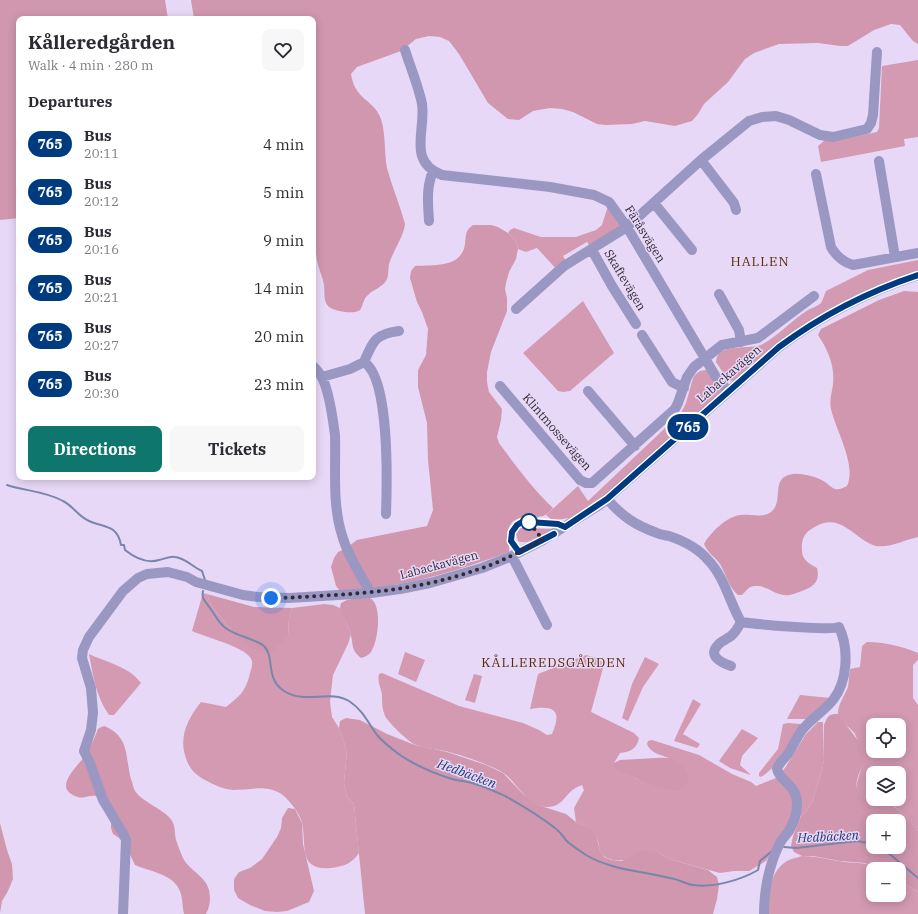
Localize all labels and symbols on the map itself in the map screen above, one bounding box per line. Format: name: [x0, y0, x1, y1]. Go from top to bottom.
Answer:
street label: Färåsvägen: [622, 202, 669, 265]
street label: Skaftevägen: [601, 246, 650, 313]
district label: HALLEN: [730, 253, 790, 270]
street label: Labackavägen: [693, 341, 764, 406]
street label: Klintmossevägen: [520, 390, 595, 474]
line badge: 765: [665, 414, 711, 440]
unlabelled marker: [520, 513, 538, 531]
street label: Labackavägen: [398, 547, 480, 582]
your location: [261, 588, 281, 608]
district label: KÅLLEREDSGÅRDEN: [481, 654, 627, 671]
water label: Hedbäcken: [434, 755, 499, 792]
water label: Hedbäcken: [796, 826, 860, 847]

